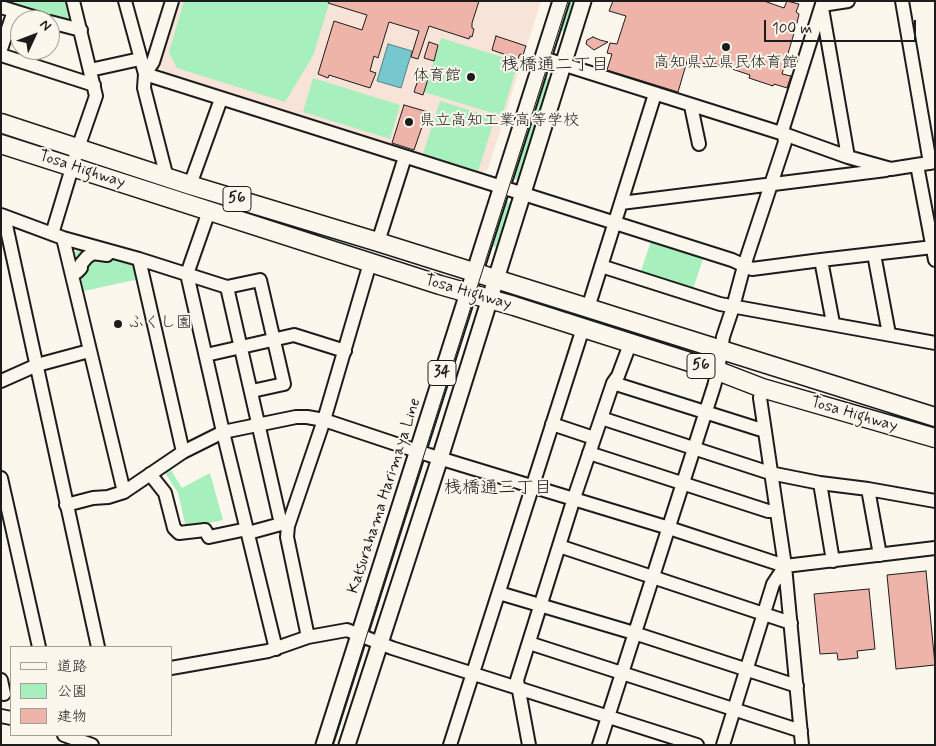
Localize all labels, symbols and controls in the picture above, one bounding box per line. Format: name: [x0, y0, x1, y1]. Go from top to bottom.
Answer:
north arrow: [10, 10, 60, 60]
scale bar: [766, 10, 918, 42]
text: N: [35, 16, 55, 35]
text: 100 m: [772, 19, 812, 39]
marker: 高知県立県民体育館: [720, 41, 732, 53]
place label: 高知県立県民体育館: [654, 54, 798, 74]
district label: 桟橋通二丁目: [501, 55, 609, 77]
place label: 体育館: [413, 67, 461, 87]
marker: 体育館: [465, 71, 477, 83]
place label: 県立高知工業高等学校: [419, 112, 579, 132]
marker: 県立高知工業高等学校: [403, 116, 415, 128]
street label: Tosa Highway: [36, 147, 128, 193]
road number: 56: [223, 186, 251, 212]
street label: Tosa Highway: [422, 271, 514, 315]
place label: ふくし園: [128, 314, 192, 334]
marker: ふくし園: [112, 318, 124, 330]
road number: 56: [687, 354, 715, 378]
road number: 34: [428, 360, 456, 386]
street label: Tosa Highway: [808, 393, 900, 437]
street label: Katsurahama Harimaya Line: [344, 396, 426, 596]
district label: 桟橋通三丁目: [444, 478, 552, 500]
legend: [10, 646, 172, 736]
text: 道路: [57, 657, 87, 677]
text: 公園: [57, 682, 87, 702]
text: 建物: [57, 707, 87, 727]

